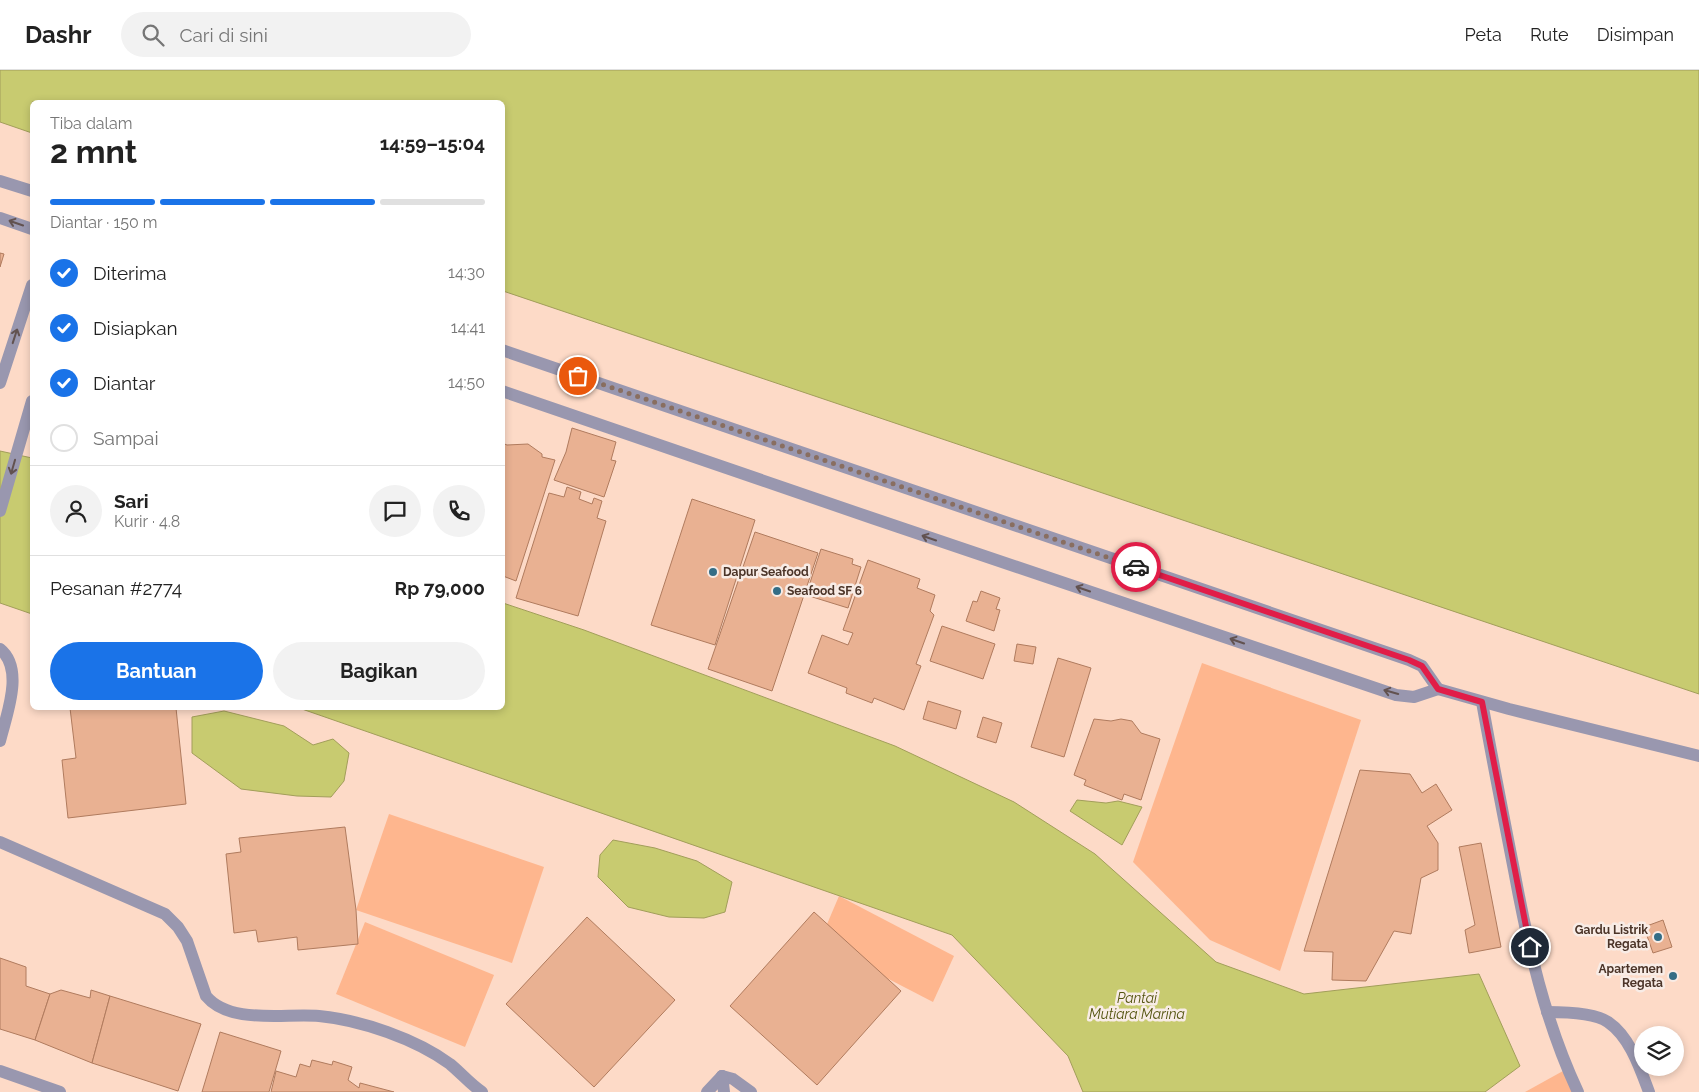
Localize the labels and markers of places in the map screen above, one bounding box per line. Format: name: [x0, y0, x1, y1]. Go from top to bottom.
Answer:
pin: [557, 355, 599, 397]
place label: Dapur Seafood: [723, 565, 809, 579]
marker: Dapur Seafood: [707, 566, 719, 578]
place label: Seafood SF 6: [787, 584, 862, 598]
marker: Seafood SF 6: [771, 585, 783, 597]
place label: Gardu Listrik Regata: [1575, 923, 1648, 951]
pin: [1509, 926, 1551, 968]
marker: Gardu Listrik Regata: [1652, 931, 1664, 943]
place label: Apartemen Regata: [1598, 962, 1663, 990]
marker: Apartemen Regata: [1667, 970, 1679, 982]

